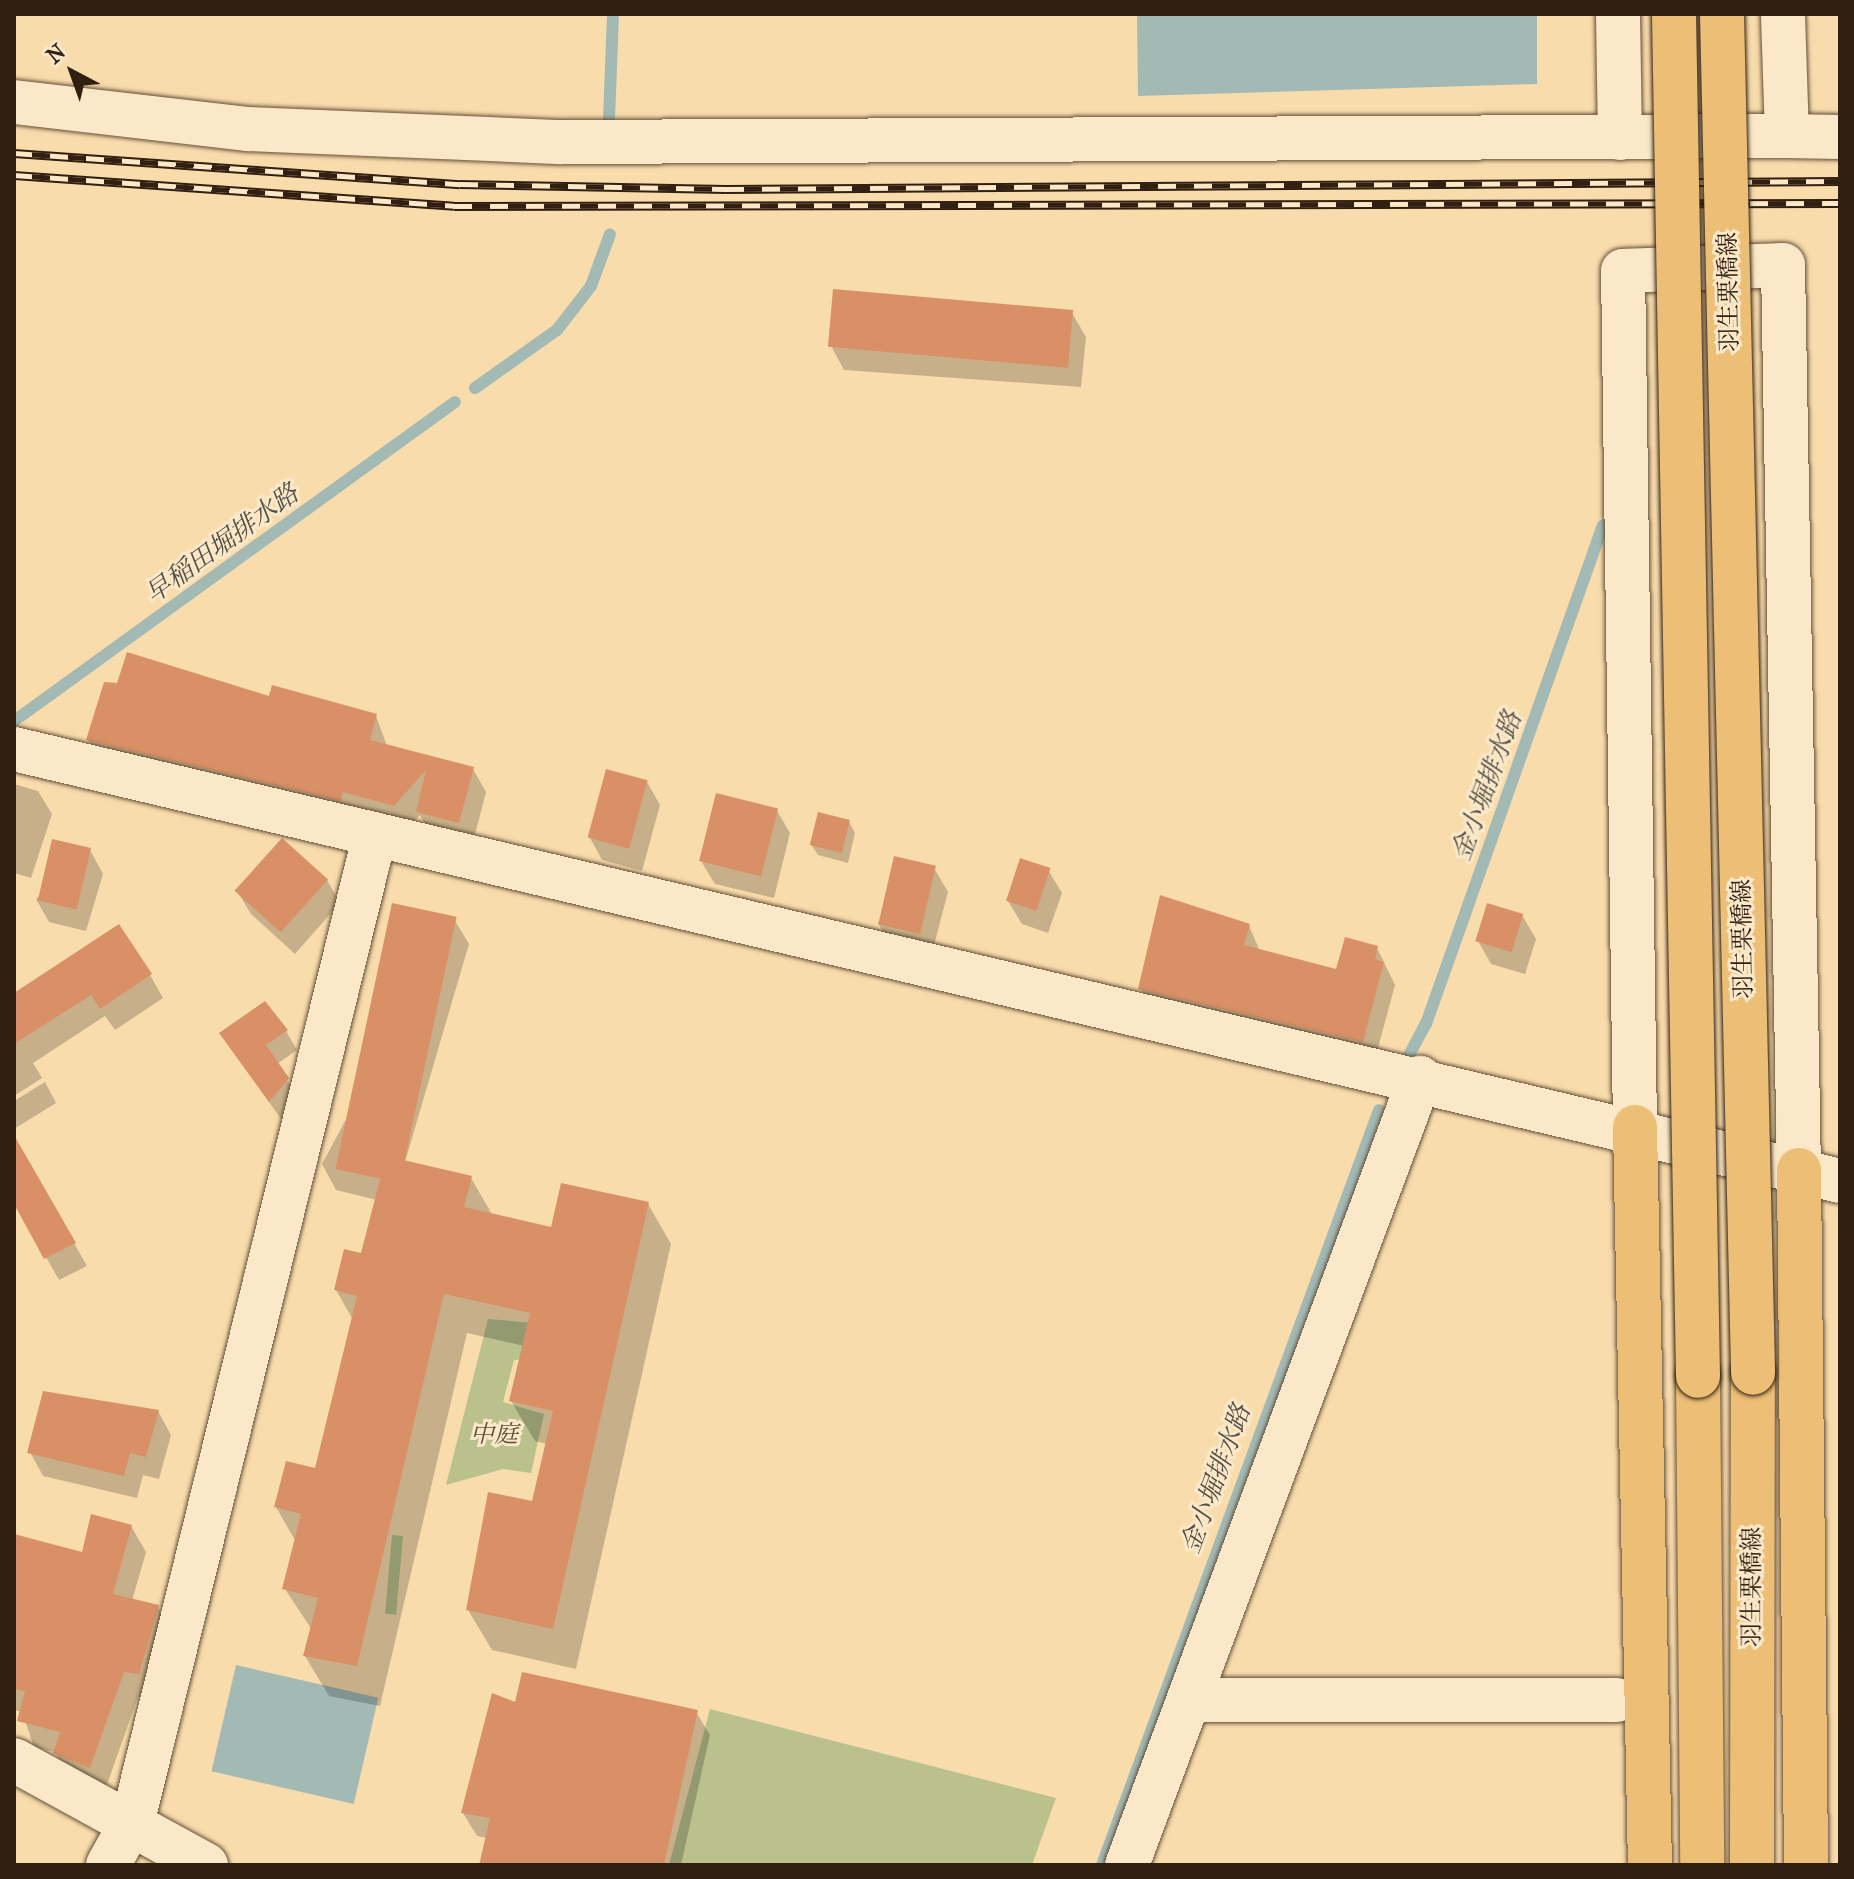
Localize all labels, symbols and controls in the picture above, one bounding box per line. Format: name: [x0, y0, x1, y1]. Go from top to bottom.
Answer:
north arrow: [32, 32, 112, 112]
text: N: [41, 39, 71, 69]
street label: 羽生栗橋線: [1714, 232, 1744, 352]
water label: 早稲田堀排水路: [139, 478, 305, 610]
water label: 金小堀排水路: [1446, 707, 1528, 865]
street label: 羽生栗橋線: [1728, 879, 1758, 999]
water label: 金小堀排水路: [1175, 1400, 1257, 1558]
park label: 中庭: [470, 1421, 518, 1449]
street label: 羽生栗橋線: [1738, 1527, 1766, 1647]

